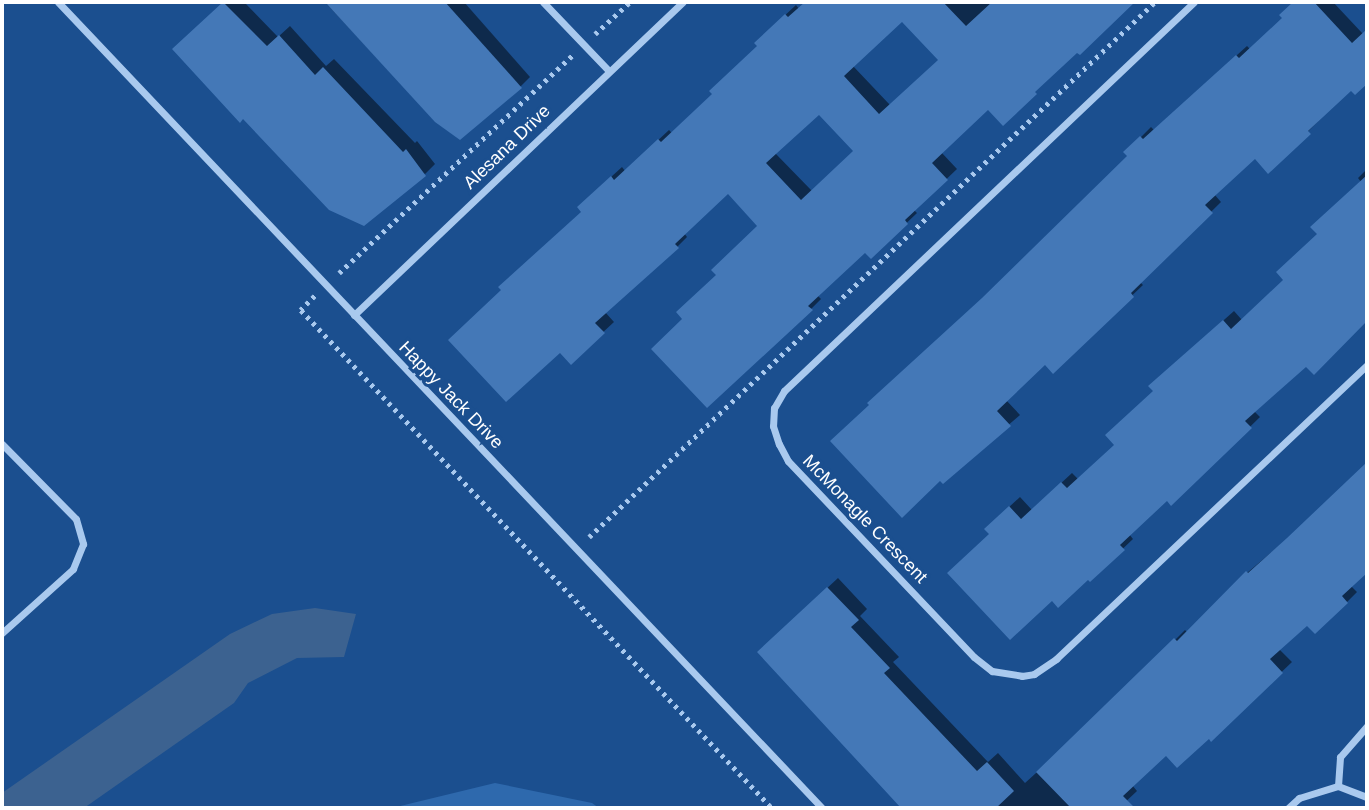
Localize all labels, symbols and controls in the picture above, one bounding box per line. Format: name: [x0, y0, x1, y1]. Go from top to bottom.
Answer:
street label: Alesana Drive: [459, 100, 555, 194]
street label: Happy Jack Drive: [394, 337, 508, 453]
street label: McMonagle Crescent: [798, 450, 932, 588]

